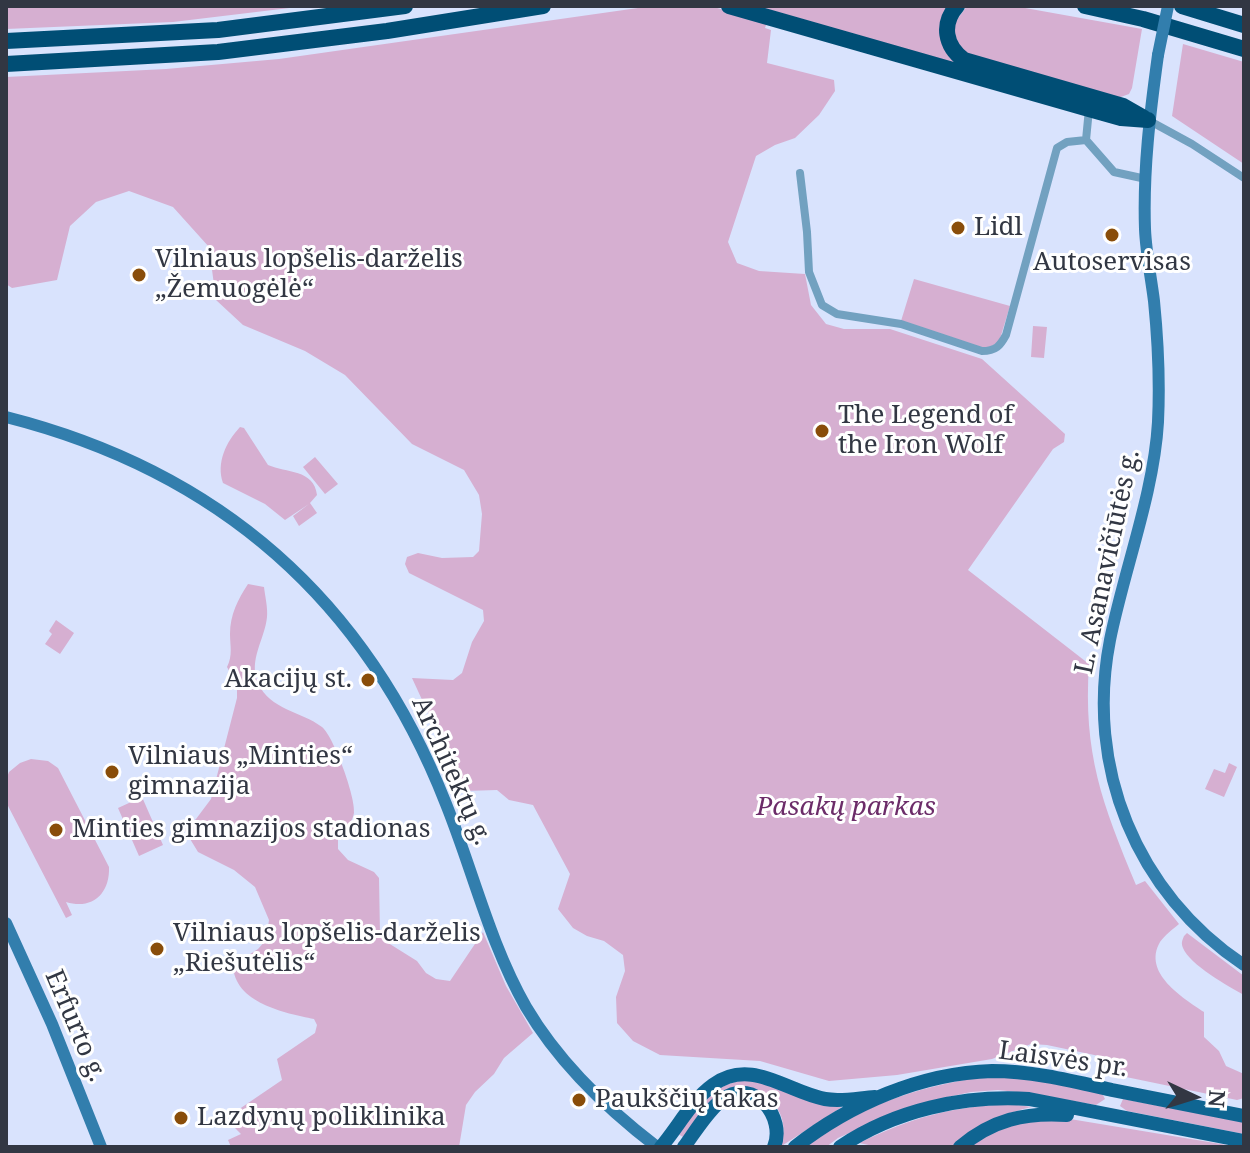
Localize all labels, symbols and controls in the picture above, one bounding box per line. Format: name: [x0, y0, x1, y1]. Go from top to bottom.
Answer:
place label: Lidl: [974, 212, 1023, 244]
marker: Lidl: [949, 219, 967, 237]
marker: Autoservisas: [1103, 226, 1121, 244]
place label: Vilniaus lopšelis-darželis „Žemuogėlė“: [155, 244, 463, 306]
place label: Autoservisas: [1033, 247, 1191, 279]
marker: Vilniaus lopšelis-darželis „Žemuogėlė“: [130, 266, 148, 284]
place label: The Legend of the Iron Wolf: [838, 400, 1013, 462]
marker: The Legend of the Iron Wolf: [813, 422, 831, 440]
street label: L. Asanavičiūtės g.: [1069, 447, 1147, 677]
place label: Akacijų st.: [224, 664, 352, 696]
marker: Akacijų st.: [359, 671, 377, 689]
street label: Architektų g.: [404, 692, 498, 850]
place label: Vilniaus „Minties“ gimnazija: [128, 741, 353, 802]
marker: Vilniaus „Minties“ gimnazija: [103, 763, 121, 781]
park label: Pasakų parkas: [756, 792, 936, 824]
place label: Minties gimnazijos stadionas: [72, 814, 430, 846]
marker: Minties gimnazijos stadionas: [47, 821, 65, 839]
place label: Vilniaus lopšelis-darželis „Riešutėlis“: [173, 918, 481, 980]
marker: Vilniaus lopšelis-darželis „Riešutėlis“: [148, 940, 166, 958]
street label: Erfurto g.: [38, 966, 112, 1086]
street label: Laisvės pr.: [997, 1036, 1129, 1084]
north arrow: [1154, 1057, 1234, 1137]
place label: Paukščių takas: [595, 1084, 779, 1116]
text: N: [1202, 1089, 1234, 1108]
marker: Paukščių takas: [570, 1091, 588, 1109]
place label: Lazdynų poliklinika: [197, 1102, 446, 1134]
marker: Lazdynų poliklinika: [172, 1109, 190, 1127]

